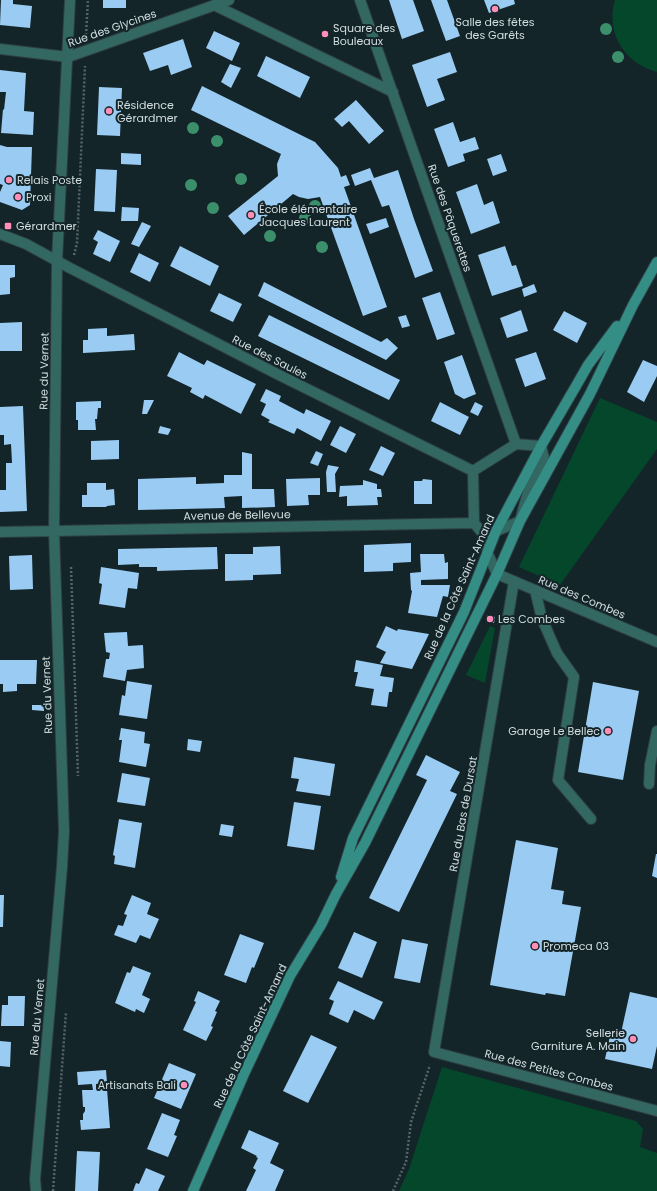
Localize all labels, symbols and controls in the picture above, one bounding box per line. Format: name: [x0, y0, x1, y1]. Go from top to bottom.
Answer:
marker: Salle des fêtes des Garêts: [490, 4, 500, 14]
street label: Rue des Glycines: [65, 5, 159, 51]
place label: Salle des fêtes des Garêts: [455, 14, 535, 43]
place label: Square des Bouleaux: [333, 20, 395, 49]
marker: Square des Bouleaux: [320, 29, 330, 39]
place label: Résidence Gérardmer: [117, 97, 178, 126]
marker: Résidence Gérardmer: [104, 106, 114, 116]
street label: Rue des Pâquerettes: [424, 162, 476, 274]
place label: Relais Poste: [17, 172, 82, 188]
marker: Relais Poste: [4, 175, 14, 185]
place label: Proxi: [26, 189, 52, 205]
marker: Proxi: [13, 192, 23, 202]
place label: École élémentaire Jacques Laurent: [259, 201, 358, 230]
marker: École élémentaire Jacques Laurent: [246, 210, 256, 220]
place label: Gérardmer: [16, 218, 77, 234]
marker: Gérardmer: [3, 221, 13, 231]
street label: Rue des Saules: [230, 331, 311, 383]
street label: Rue du Vernet: [35, 332, 53, 410]
street label: Avenue de Bellevue: [183, 506, 291, 524]
street label: Rue de la Côte Saint-Amand: [420, 512, 498, 662]
street label: Rue des Combes: [536, 571, 628, 623]
place label: Les Combes: [498, 611, 565, 627]
marker: Les Combes: [485, 614, 495, 624]
street label: Rue du Vernet: [38, 656, 56, 734]
place label: Garage Le Bellec: [508, 723, 600, 739]
marker: Garage Le Bellec: [603, 726, 613, 736]
street label: Rue du Bas de Dursat: [445, 755, 481, 873]
place label: Promeca 03: [543, 938, 609, 954]
marker: Promeca 03: [530, 941, 540, 951]
street label: Rue de la Côte Saint-Amand: [209, 961, 291, 1111]
street label: Rue du Vernet: [26, 978, 48, 1056]
place label: Sellerie Garniture A. Main: [531, 1025, 625, 1054]
marker: Sellerie Garniture A. Main: [628, 1034, 638, 1044]
street label: Rue des Petites Combes: [483, 1045, 615, 1095]
place label: Artisanats Bali: [98, 1077, 176, 1093]
marker: Artisanats Bali: [179, 1080, 189, 1090]

